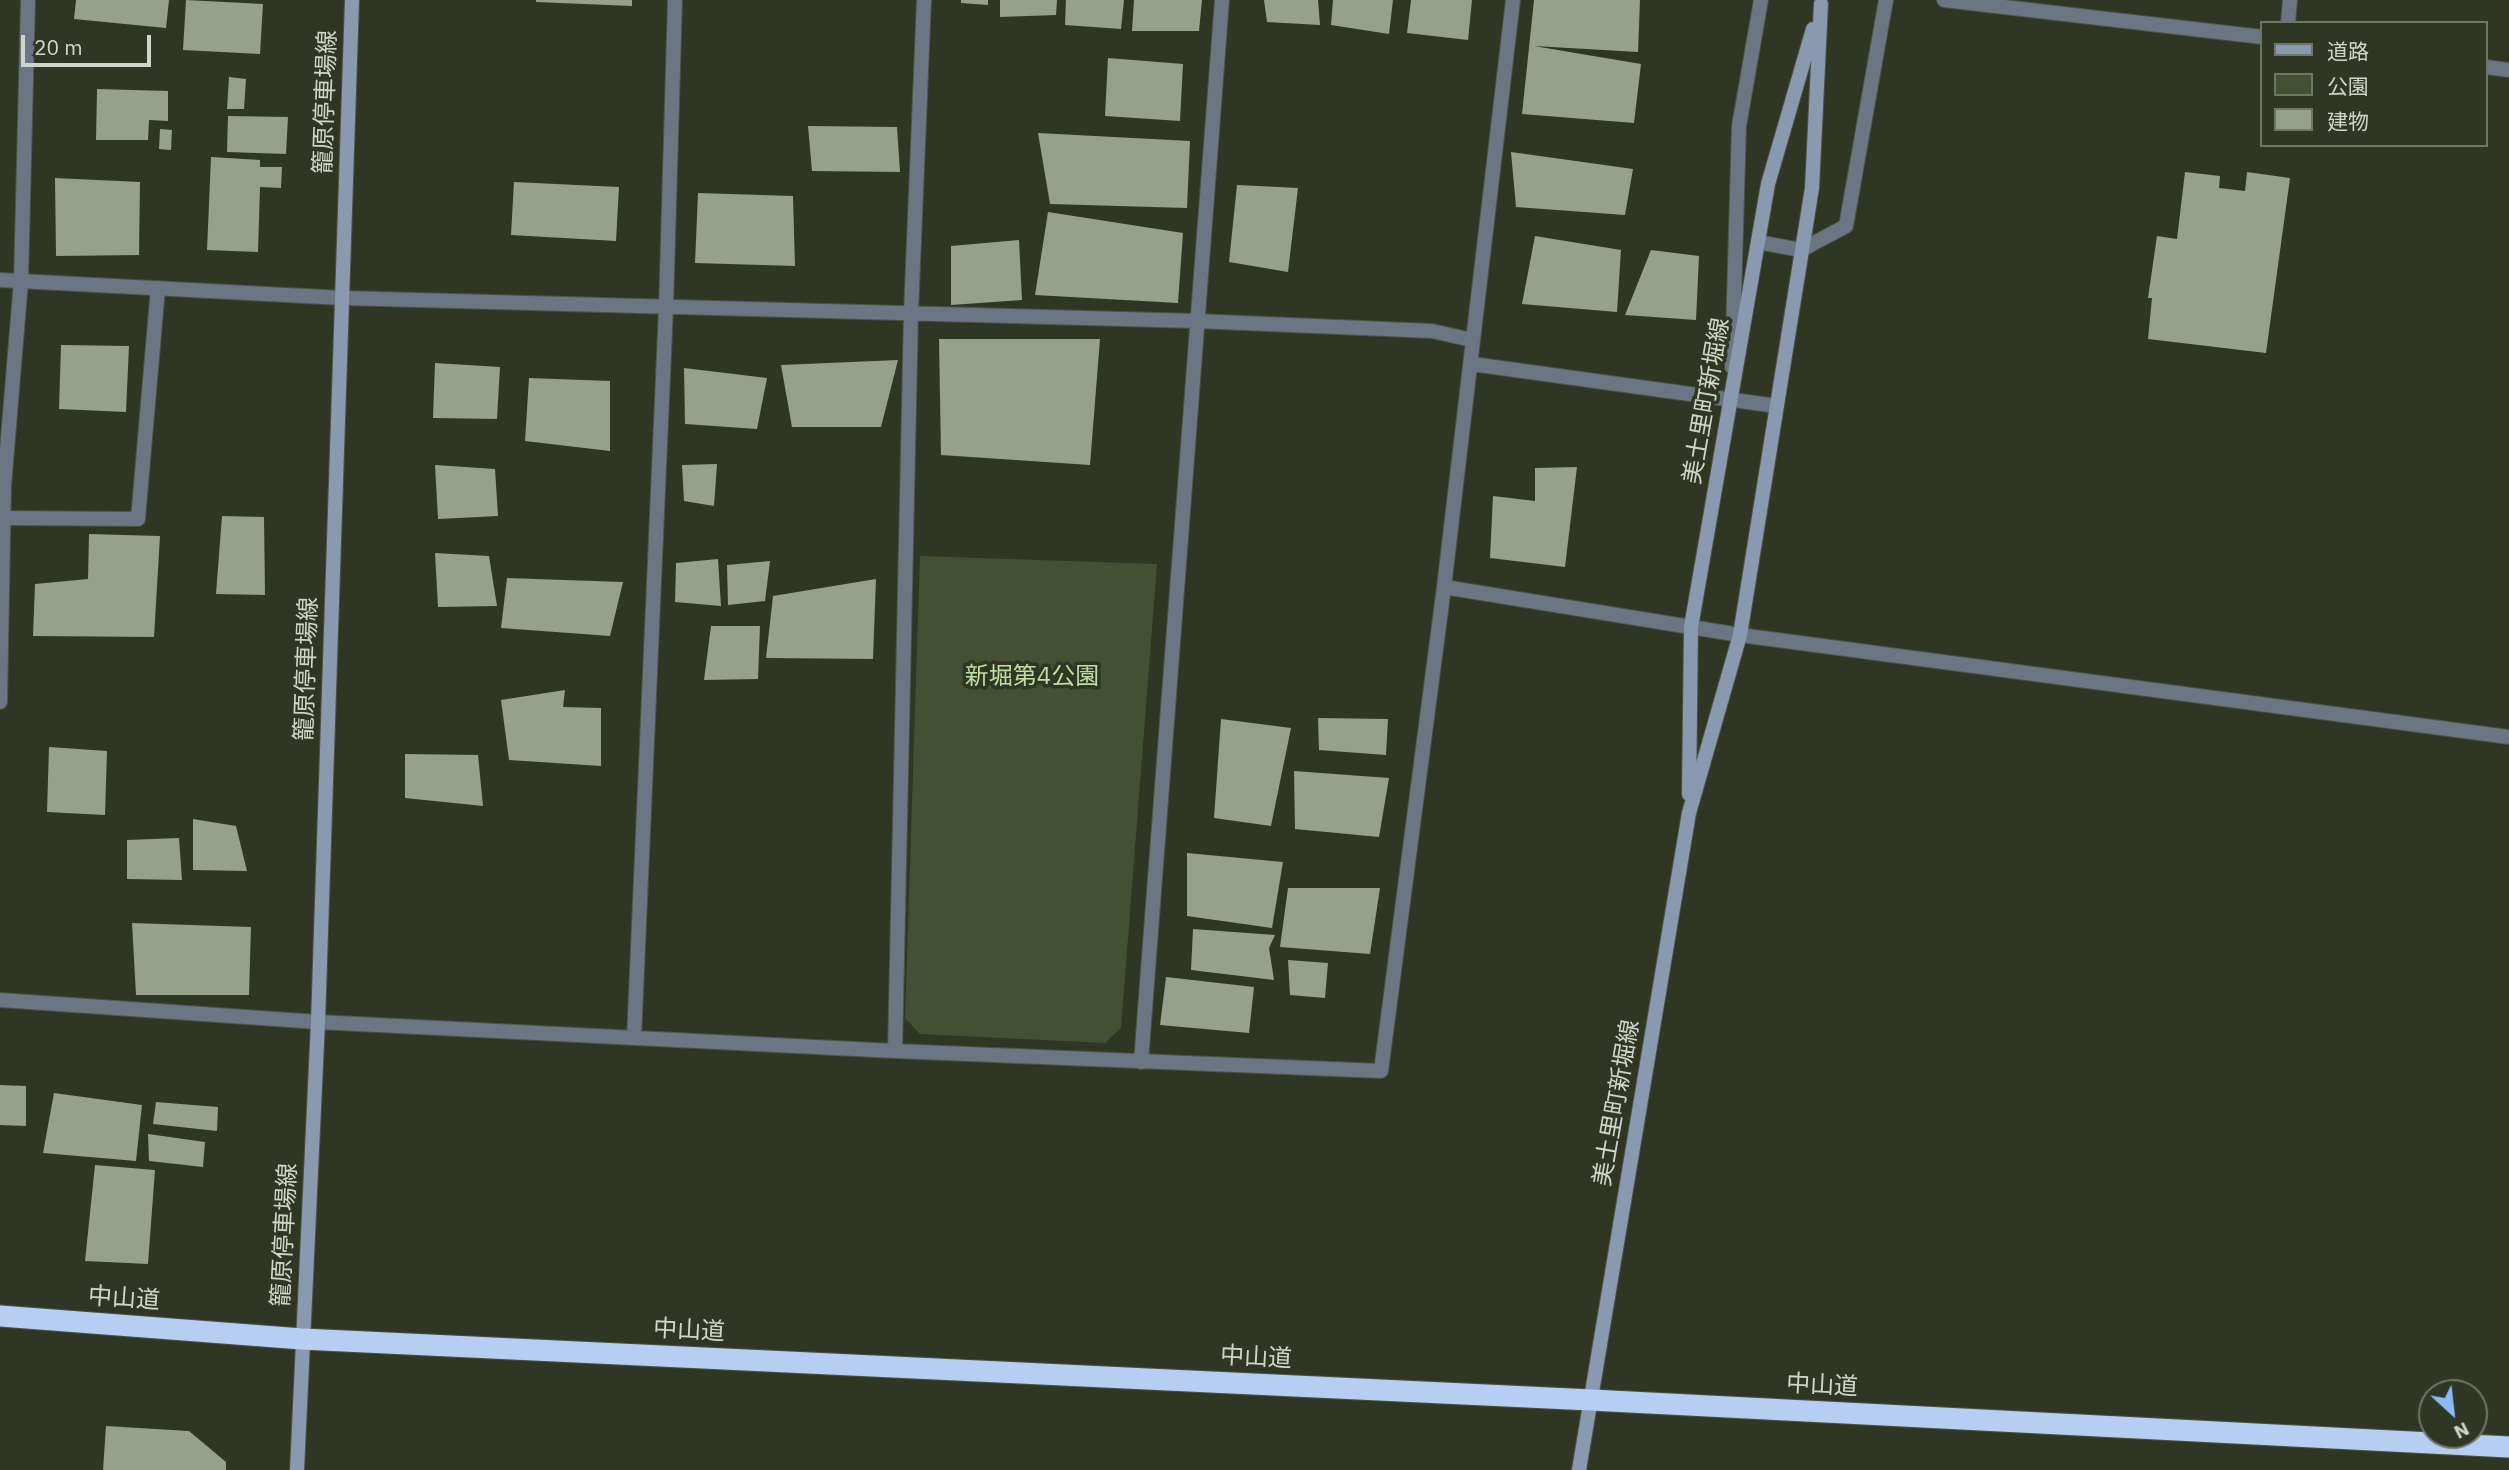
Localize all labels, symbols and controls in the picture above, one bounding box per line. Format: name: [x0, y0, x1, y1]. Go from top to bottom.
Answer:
scale bar: [24, 21, 154, 65]
legend: [2260, 21, 2488, 147]
street label: 籠原停車場線: [309, 30, 343, 174]
text: 20 m: [34, 33, 83, 61]
text: 道路: [2327, 37, 2369, 65]
text: 公園: [2327, 72, 2369, 100]
text: 建物: [2327, 107, 2369, 135]
street label: 美土里町新堀線: [1678, 316, 1736, 486]
street label: 籠原停車場線: [290, 597, 324, 741]
park label: 新堀第4公園: [965, 663, 1099, 691]
street label: 美土里町新堀線: [1588, 1018, 1646, 1188]
street label: 籠原停車場線: [267, 1162, 303, 1308]
street label: 中山道: [87, 1282, 161, 1316]
street label: 中山道: [652, 1315, 726, 1347]
street label: 中山道: [1219, 1342, 1293, 1374]
street label: 中山道: [1785, 1370, 1859, 1402]
north arrow: [2418, 1379, 2488, 1449]
text: N: [2450, 1417, 2473, 1445]

